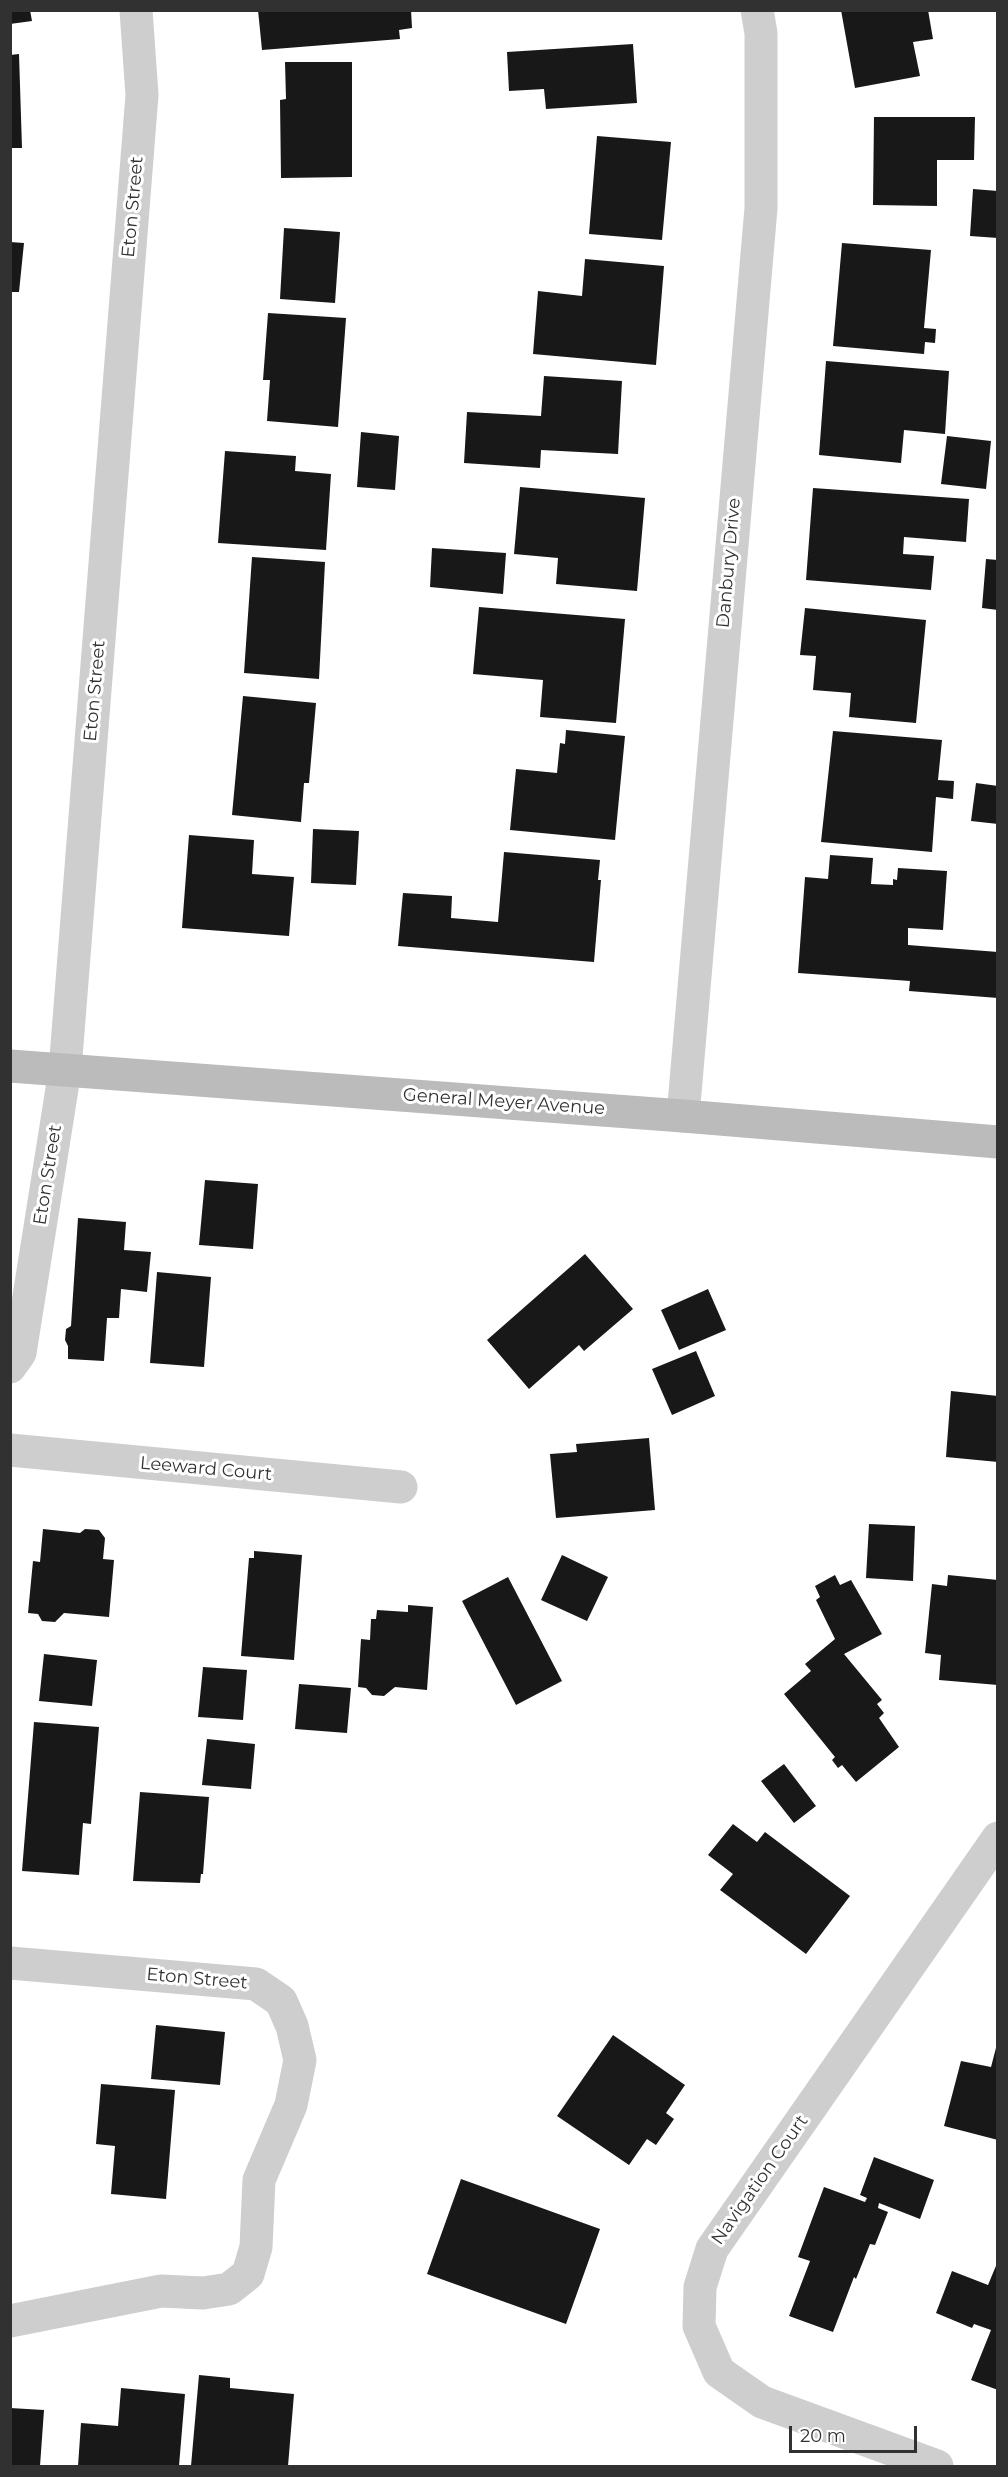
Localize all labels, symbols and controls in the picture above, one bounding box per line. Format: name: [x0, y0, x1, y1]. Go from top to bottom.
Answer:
street label: Eton Street: [118, 156, 148, 258]
street label: Danbury Drive: [713, 497, 745, 629]
street label: Eton Street: [80, 640, 110, 742]
street label: General Meyer Avenue: [402, 1084, 606, 1120]
street label: Eton Street: [29, 1123, 67, 1227]
street label: Leeward Court: [139, 1452, 273, 1486]
street label: Eton Street: [146, 1964, 248, 1994]
street label: Navigation Court: [707, 2111, 813, 2249]
scale bar: [792, 2414, 920, 2452]
text: 20 m: [800, 2425, 846, 2447]

